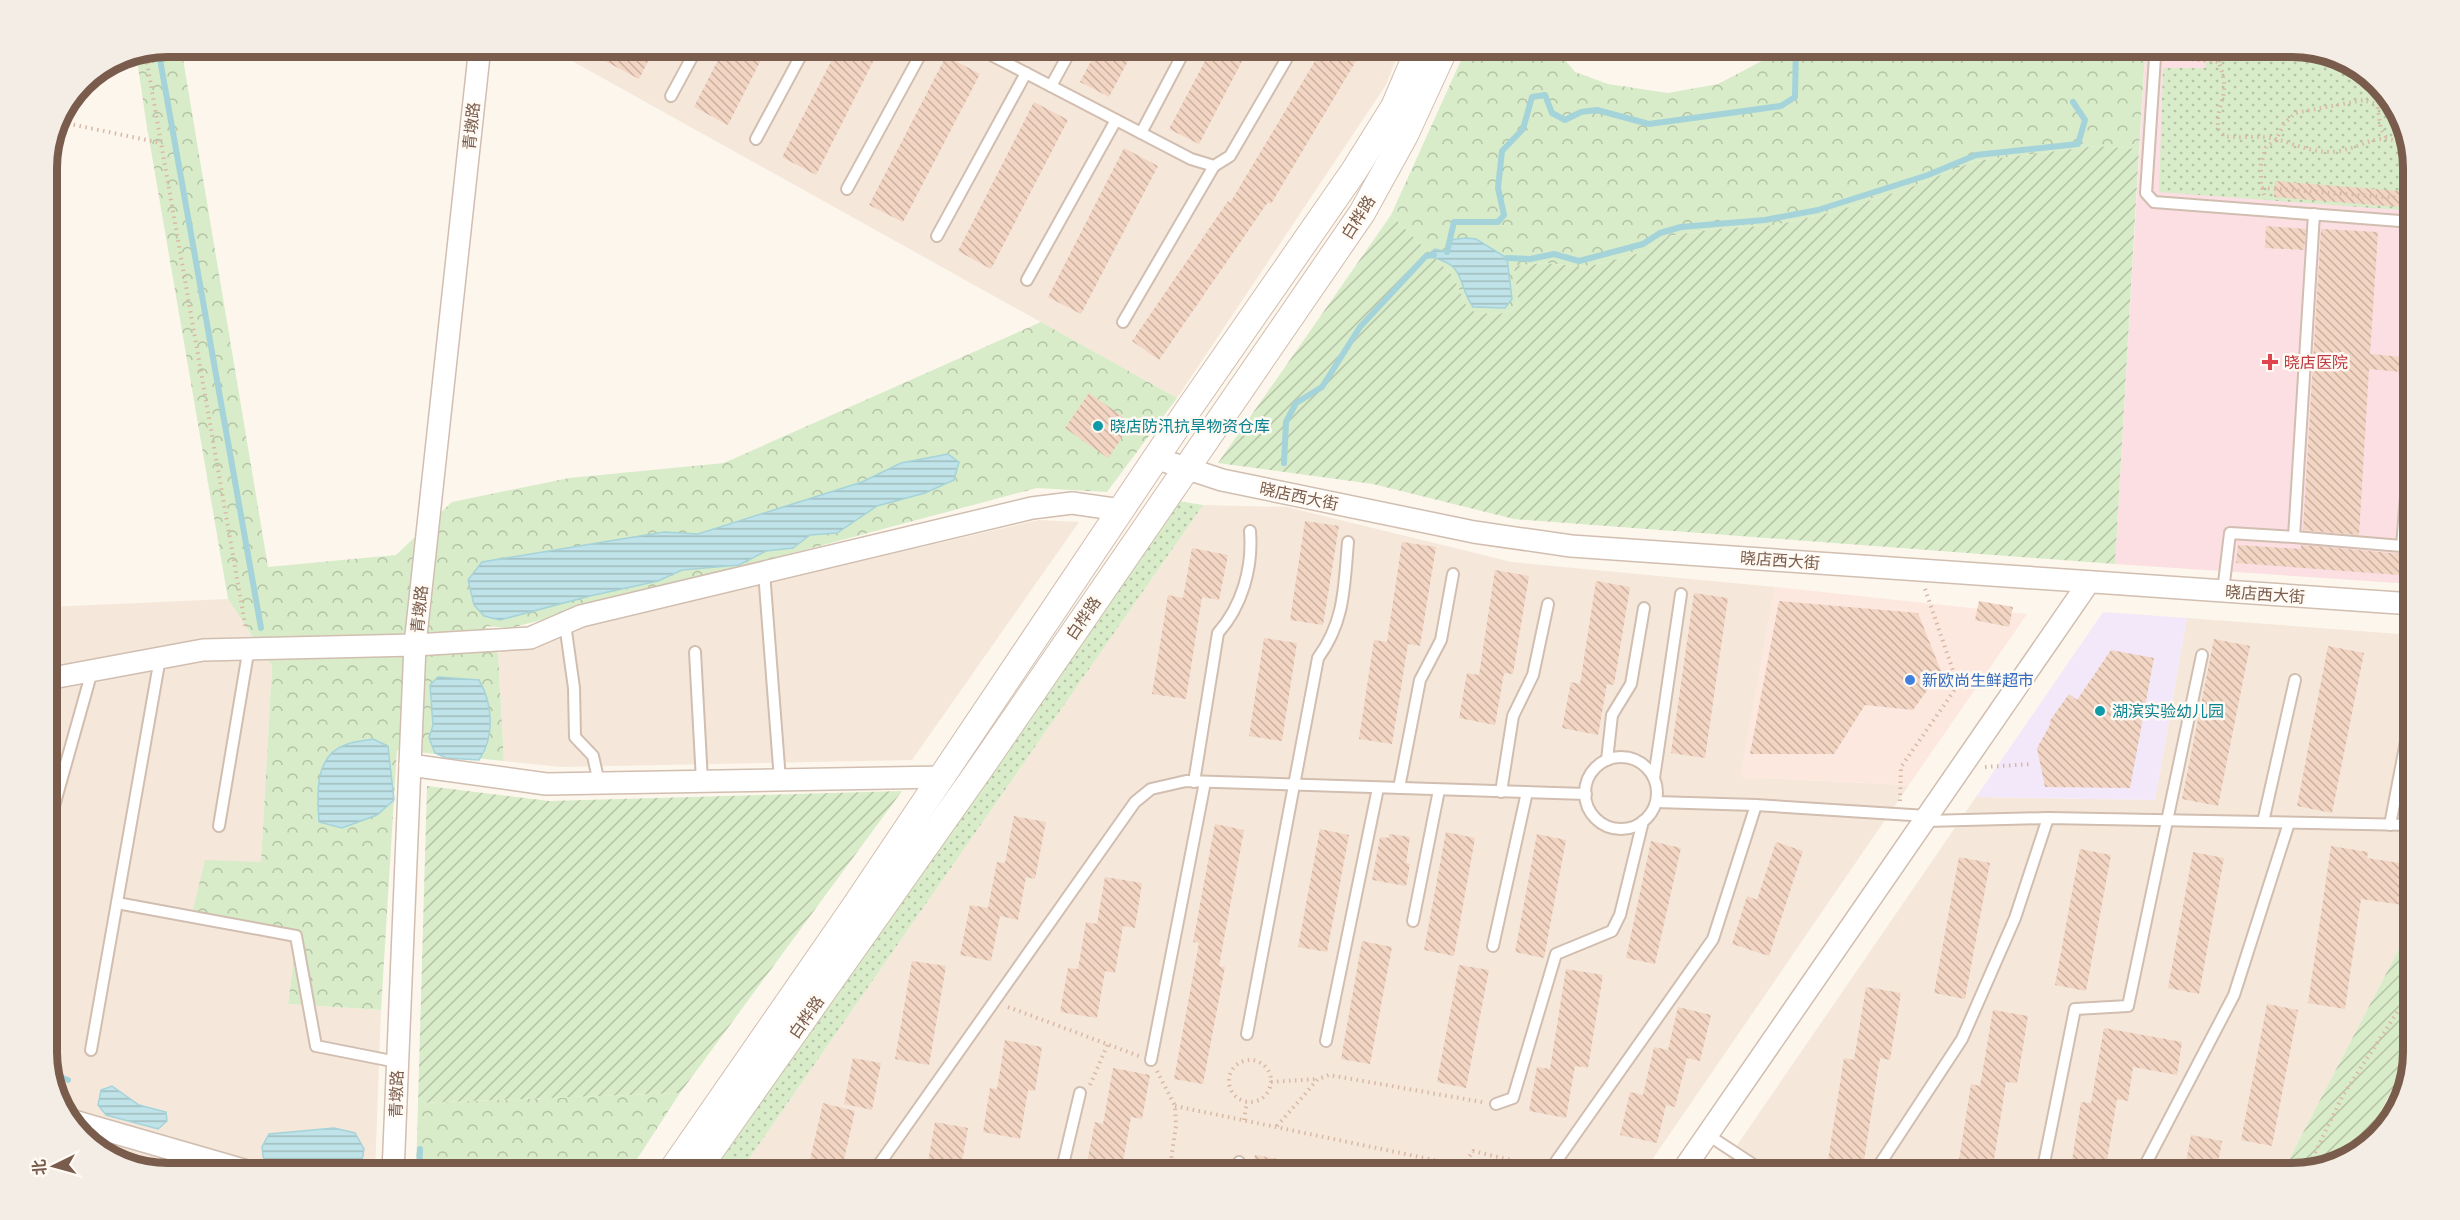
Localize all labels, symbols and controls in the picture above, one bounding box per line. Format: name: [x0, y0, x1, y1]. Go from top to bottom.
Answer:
street label: 青墩路: [460, 101, 482, 151]
street label: 白桦路: [1338, 192, 1378, 242]
marker: 晓店医院: [2261, 353, 2279, 371]
place label: 晓店医院: [2284, 353, 2348, 371]
place label: 晓店防汛抗旱物资仓库: [1110, 417, 1270, 435]
marker: 晓店防汛抗旱物资仓库: [1091, 419, 1105, 433]
street label: 晓店西大街: [1258, 479, 1340, 513]
street label: 晓店西大街: [1739, 548, 1821, 572]
street label: 晓店西大街: [2224, 582, 2306, 606]
street label: 青墩路: [408, 584, 430, 634]
street label: 白桦路: [1062, 593, 1104, 643]
place label: 新欧尚生鲜超市: [1922, 671, 2034, 689]
marker: 新欧尚生鲜超市: [1903, 673, 1917, 687]
place label: 湖滨实验幼儿园: [2112, 702, 2224, 720]
marker: 湖滨实验幼儿园: [2093, 704, 2107, 718]
street label: 白桦路: [785, 992, 827, 1042]
street label: 青墩路: [386, 1070, 406, 1118]
north arrow: [24, 1136, 84, 1196]
text: 北: [29, 1159, 49, 1176]

